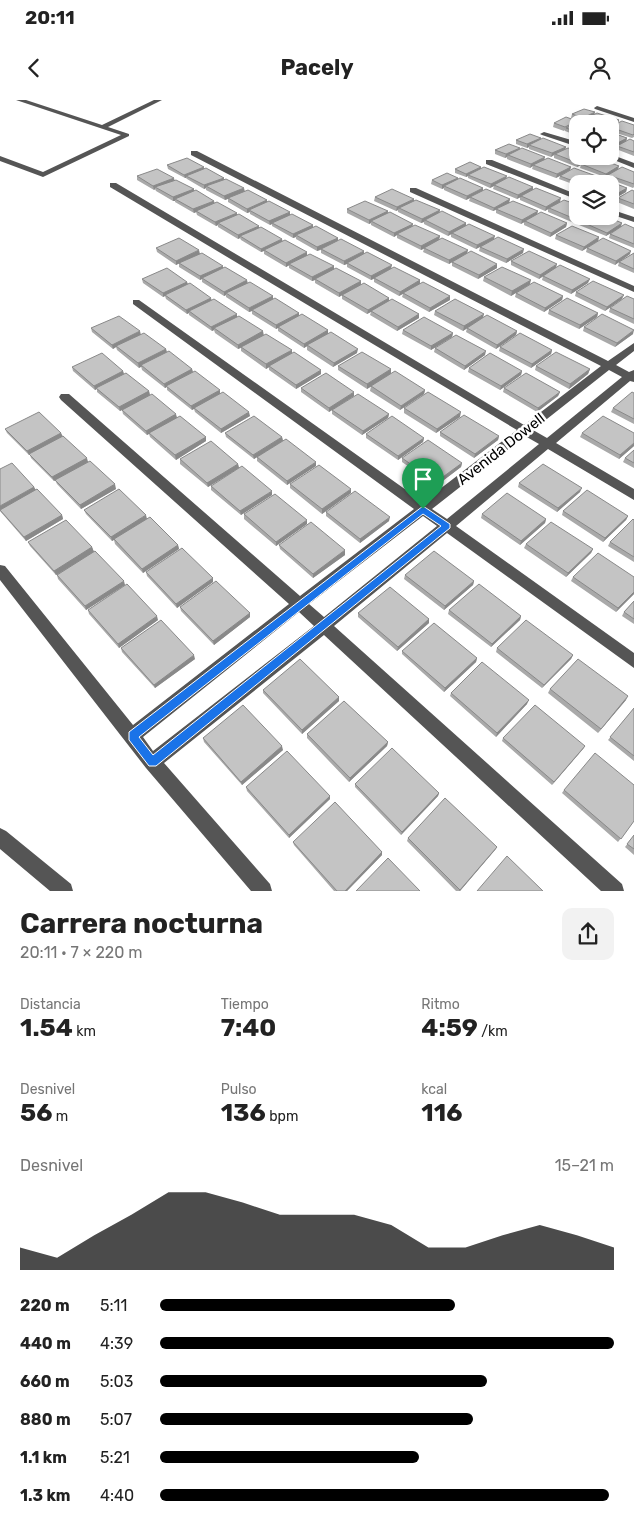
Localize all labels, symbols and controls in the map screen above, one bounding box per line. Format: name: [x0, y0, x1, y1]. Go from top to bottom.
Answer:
text: 20:11: [25, 6, 75, 29]
icon: back: [20, 54, 48, 82]
text: Pacely: [280, 54, 354, 81]
icon: person: [586, 54, 614, 82]
map controls: [569, 115, 619, 225]
button: locate: [569, 115, 619, 165]
button: layers: [569, 175, 619, 225]
street label: Avenida Dowell: [454, 409, 548, 489]
pin: [402, 458, 444, 509]
icon: arrive: [409, 465, 437, 493]
text: Carrera nocturna: [20, 907, 263, 940]
button: share: [562, 908, 614, 960]
text: 20:11 · 7 × 220 m: [20, 943, 143, 962]
text: Distancia: [20, 996, 81, 1013]
text: Tiempo: [221, 996, 269, 1013]
text: Ritmo: [421, 996, 460, 1013]
text: 1.54: [20, 1013, 73, 1042]
text: 7:40: [221, 1013, 276, 1042]
text: 4:59: [421, 1013, 478, 1042]
text: km: [73, 1023, 96, 1040]
text: /km: [478, 1023, 508, 1040]
text: Desnivel: [20, 1081, 75, 1098]
text: Pulso: [221, 1081, 257, 1098]
text: kcal: [421, 1081, 447, 1098]
text: 56: [20, 1098, 52, 1127]
text: 136: [221, 1098, 266, 1127]
text: 116: [421, 1098, 462, 1127]
text: m: [52, 1108, 68, 1125]
text: bpm: [266, 1108, 298, 1125]
text: Desnivel: [20, 1156, 83, 1175]
text: 15–21 m: [555, 1156, 614, 1175]
text: 220 m: [20, 1296, 70, 1315]
text: 5:11: [100, 1296, 127, 1315]
text: 440 m: [20, 1334, 71, 1353]
text: 4:39: [100, 1334, 133, 1353]
text: 660 m: [20, 1372, 70, 1391]
text: 5:03: [100, 1372, 133, 1391]
text: 880 m: [20, 1410, 71, 1429]
text: 5:07: [100, 1410, 132, 1429]
text: 1.1 km: [20, 1448, 67, 1467]
text: 5:21: [100, 1448, 130, 1467]
text: 1.3 km: [20, 1486, 70, 1505]
text: 4:40: [100, 1486, 134, 1505]

